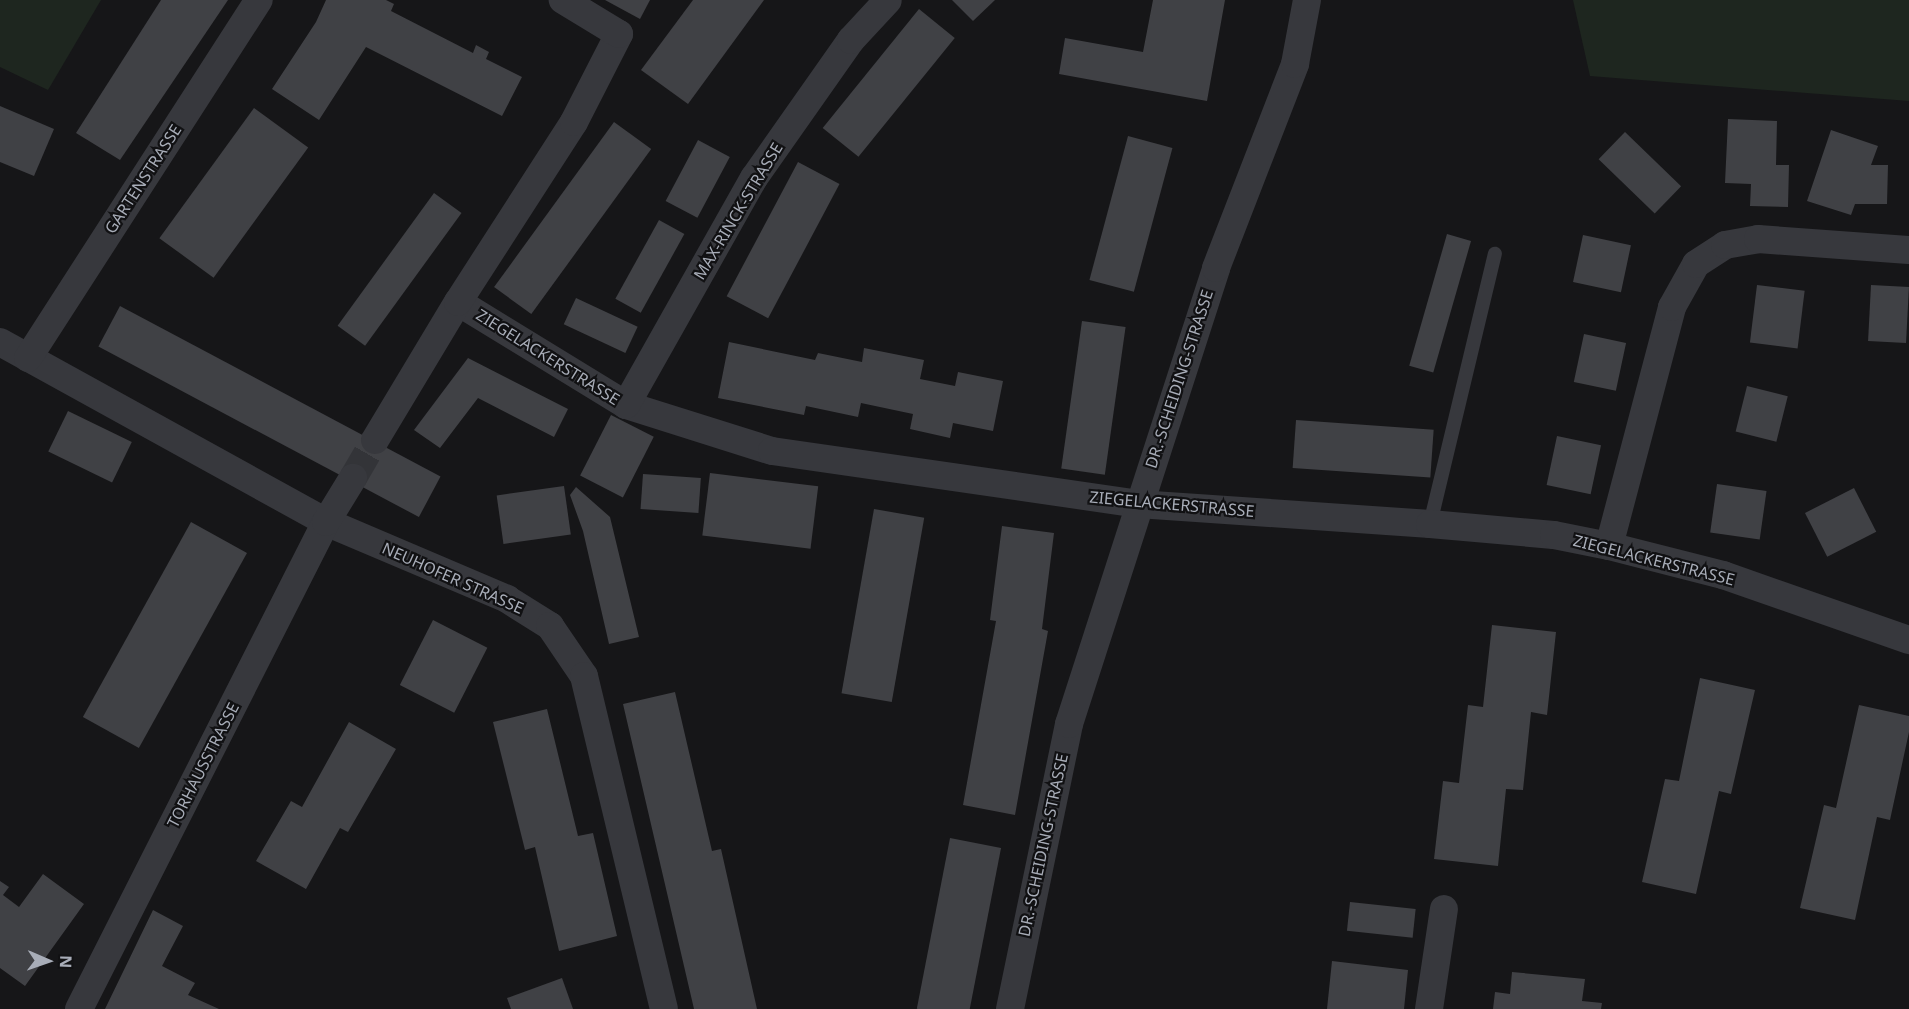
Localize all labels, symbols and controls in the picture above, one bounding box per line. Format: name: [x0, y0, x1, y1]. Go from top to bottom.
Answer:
street label: GARTENSTRASSE: [101, 121, 185, 237]
street label: MAX-RINCK-STRASSE: [690, 139, 786, 283]
street label: DR.-SCHEIDING-STRASSE: [1141, 287, 1217, 471]
street label: ZIEGELACKERSTRASSE: [473, 305, 623, 409]
street label: ZIEGELACKERSTRASSE: [1089, 487, 1255, 521]
street label: ZIEGELACKERSTRASSE: [1571, 531, 1737, 589]
street label: NEUHOFER STRASSE: [379, 538, 527, 618]
street label: TORHAUSSTRASSE: [163, 699, 243, 831]
street label: DR.-SCHEIDING-STRASSE: [1014, 752, 1072, 938]
north arrow: [18, 931, 78, 991]
text: N: [55, 955, 77, 969]

